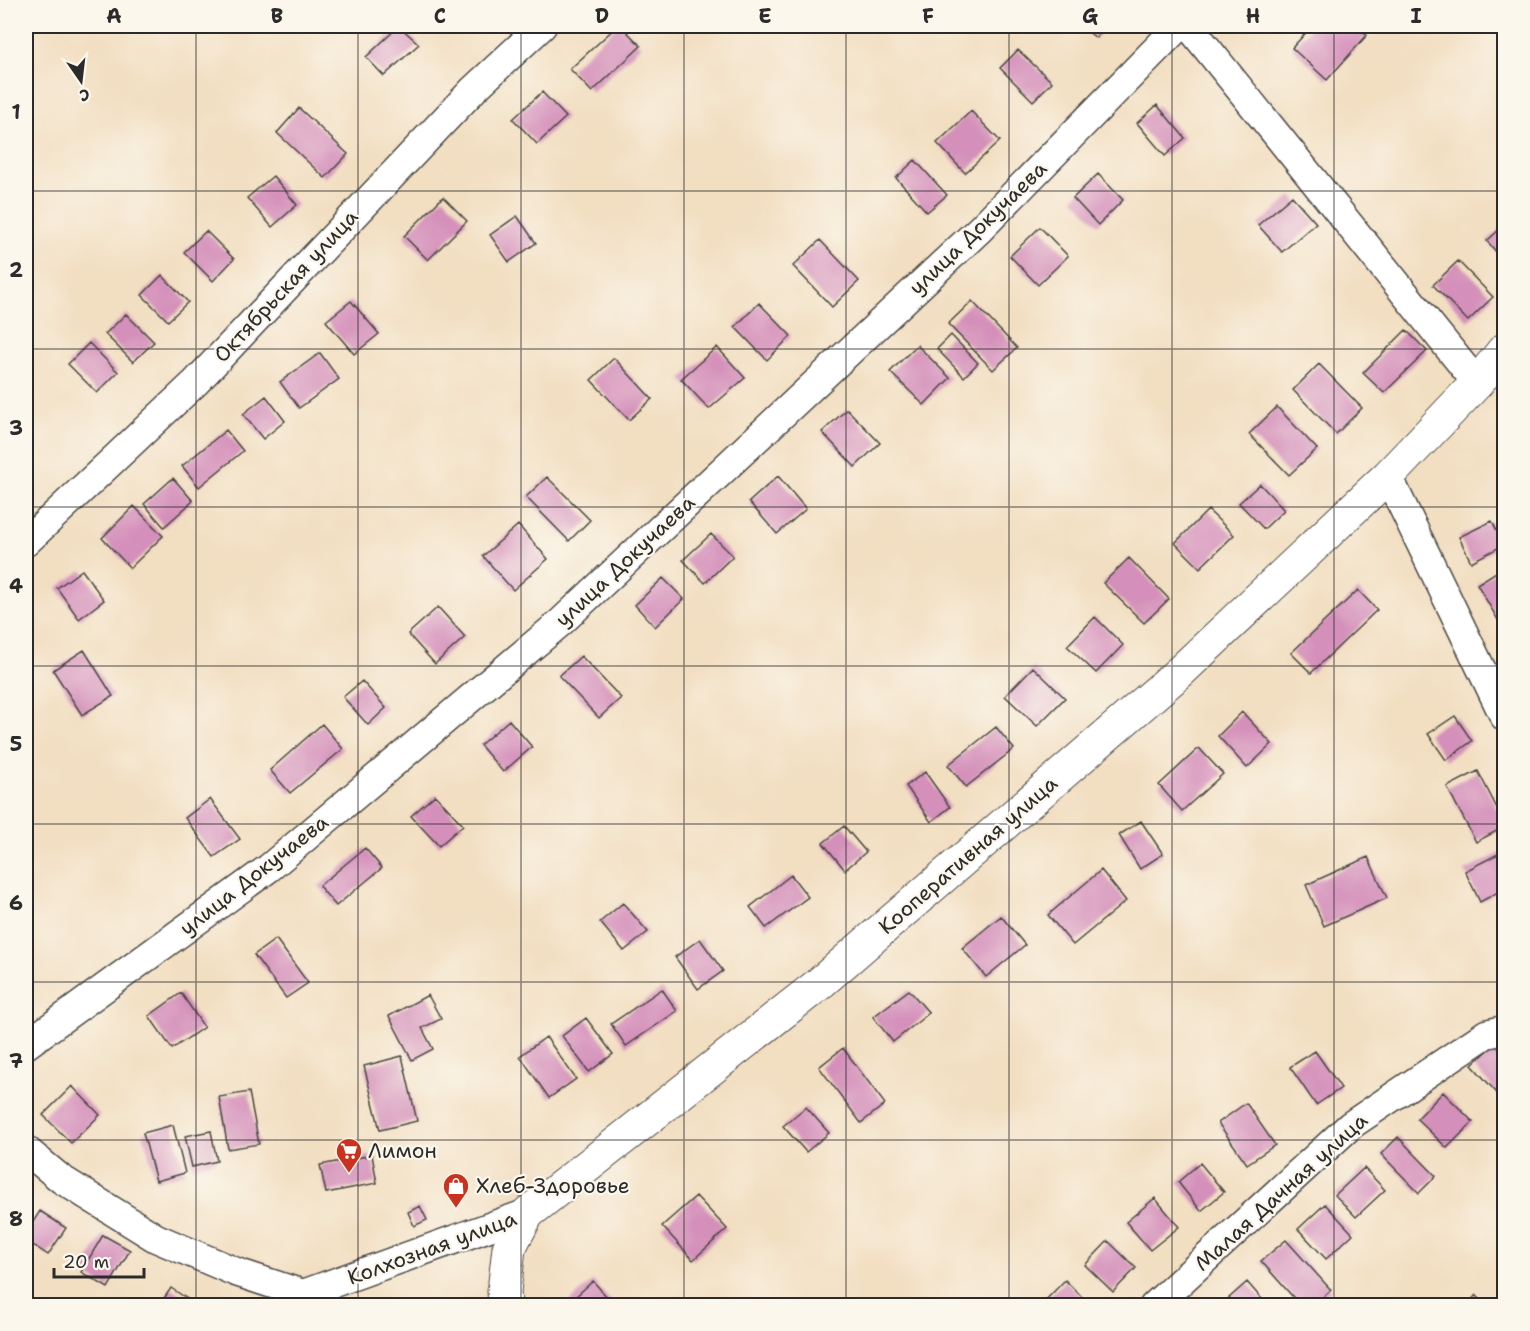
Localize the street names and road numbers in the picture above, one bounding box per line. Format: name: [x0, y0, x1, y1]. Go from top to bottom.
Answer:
street label: улица Докучаева: [903, 155, 1053, 301]
street label: Октябрьская улица: [208, 203, 364, 369]
street label: улица Докучаева: [549, 489, 701, 633]
street label: Кооперативная улица: [873, 770, 1063, 940]
street label: улица Докучаева: [174, 808, 334, 942]
street label: Малая Дачная улица: [1188, 1107, 1374, 1277]
street label: Колхозная улица: [344, 1204, 520, 1292]

